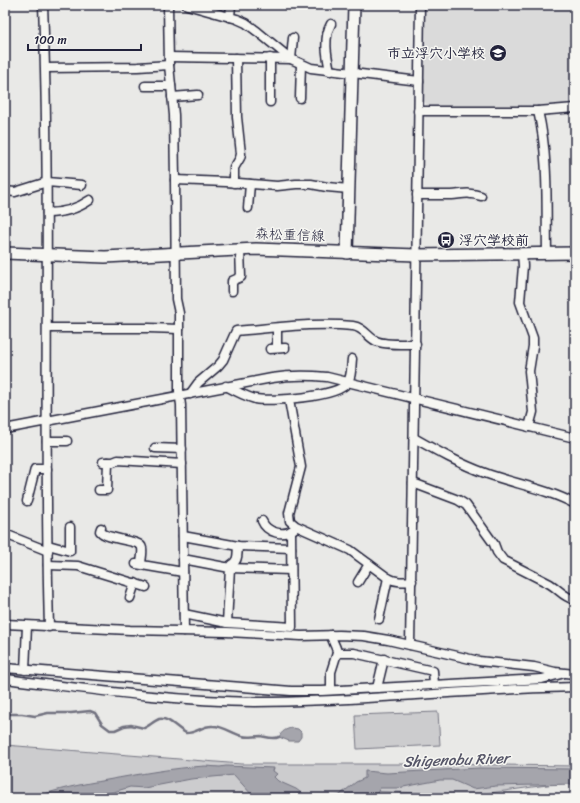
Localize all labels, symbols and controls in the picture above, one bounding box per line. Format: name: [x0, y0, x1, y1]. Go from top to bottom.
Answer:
scale bar: [28, 26, 141, 52]
text: 100 m: [34, 29, 67, 51]
place label: 市立浮穴小学校: [387, 41, 485, 66]
school or university icon: 市立浮穴小学校: [488, 43, 508, 63]
street label: 森松重信線: [255, 221, 325, 249]
place label: 浮穴学校前: [459, 228, 529, 253]
bus stop icon: 浮穴学校前: [436, 230, 456, 250]
water label: Shigenobu River: [403, 745, 512, 775]

